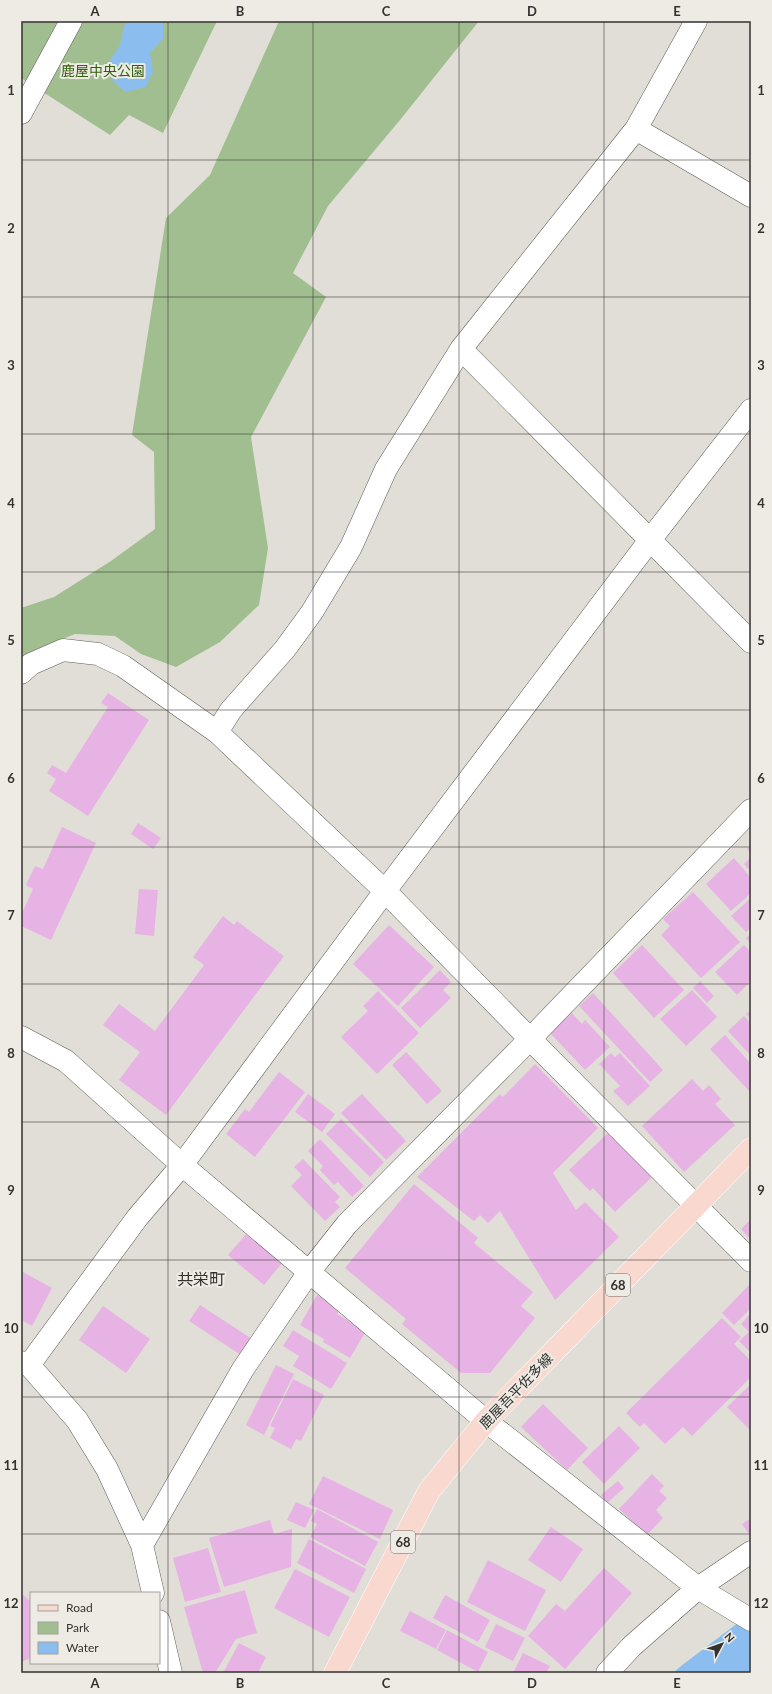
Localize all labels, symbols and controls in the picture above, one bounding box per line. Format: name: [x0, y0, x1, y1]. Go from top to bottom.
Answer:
text: A: [89, 3, 100, 19]
text: B: [236, 3, 245, 19]
text: C: [382, 3, 391, 19]
text: D: [527, 3, 537, 19]
text: E: [673, 3, 681, 19]
park label: 鹿屋中央公園: [61, 62, 145, 79]
text: 1: [7, 82, 15, 98]
text: 1: [757, 82, 765, 98]
text: 2: [7, 220, 15, 236]
text: 2: [757, 220, 765, 236]
text: 3: [7, 357, 15, 373]
text: 3: [757, 357, 765, 373]
text: 4: [7, 495, 15, 511]
text: 4: [757, 495, 765, 511]
text: 5: [7, 632, 15, 648]
text: 5: [757, 632, 765, 648]
text: 6: [7, 770, 15, 786]
text: 6: [757, 770, 765, 786]
text: 7: [7, 907, 15, 923]
text: 7: [757, 907, 765, 923]
text: 8: [7, 1045, 15, 1061]
text: 8: [757, 1045, 765, 1061]
text: 9: [7, 1182, 15, 1198]
text: 9: [757, 1182, 765, 1198]
district label: 共栄町: [177, 1269, 225, 1288]
road number: 68: [606, 1274, 630, 1296]
text: 10: [3, 1320, 19, 1336]
text: 10: [753, 1320, 769, 1336]
street label: 鹿屋吾平佐多線: [475, 1350, 556, 1432]
text: 11: [3, 1457, 19, 1473]
text: 11: [753, 1457, 769, 1473]
road number: 68: [391, 1531, 415, 1553]
legend: [30, 1592, 160, 1664]
text: 12: [3, 1595, 19, 1611]
text: 12: [753, 1595, 769, 1611]
text: Road: [66, 1600, 93, 1615]
text: Park: [66, 1620, 90, 1635]
north arrow: [702, 1624, 742, 1664]
text: N: [722, 1630, 738, 1645]
text: Water: [66, 1640, 99, 1655]
text: A: [89, 1675, 100, 1691]
text: B: [236, 1675, 245, 1691]
text: C: [382, 1675, 391, 1691]
text: D: [527, 1675, 537, 1691]
text: E: [673, 1675, 681, 1691]

